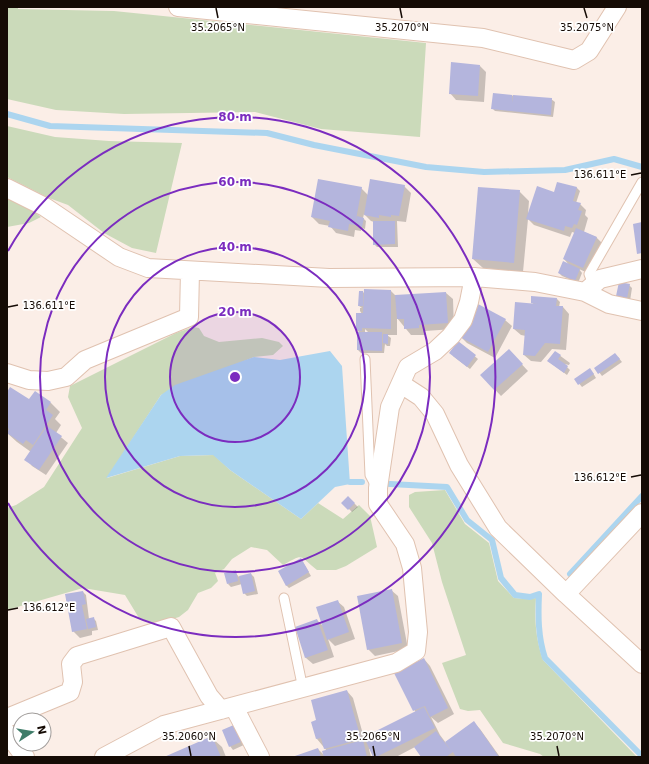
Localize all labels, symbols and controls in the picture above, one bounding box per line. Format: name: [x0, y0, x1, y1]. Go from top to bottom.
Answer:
text: 35.2065°N: [191, 22, 245, 33]
text: 35.2070°N: [375, 22, 429, 33]
text: 35.2075°N: [560, 22, 614, 33]
text: 80 m: [218, 110, 252, 124]
text: 136.611°E: [574, 169, 626, 180]
text: 60 m: [218, 175, 252, 189]
text: 40 m: [218, 240, 252, 254]
text: 136.611°E: [23, 300, 75, 311]
text: 20 m: [218, 305, 252, 319]
centre of rings: [228, 370, 242, 384]
text: 136.612°E: [574, 472, 626, 483]
text: 136.612°E: [23, 602, 75, 613]
north arrow: [12, 712, 52, 752]
text: N: [34, 724, 49, 736]
text: 35.2060°N: [162, 731, 216, 742]
text: 35.2065°N: [346, 731, 400, 742]
text: 35.2070°N: [530, 731, 584, 742]

